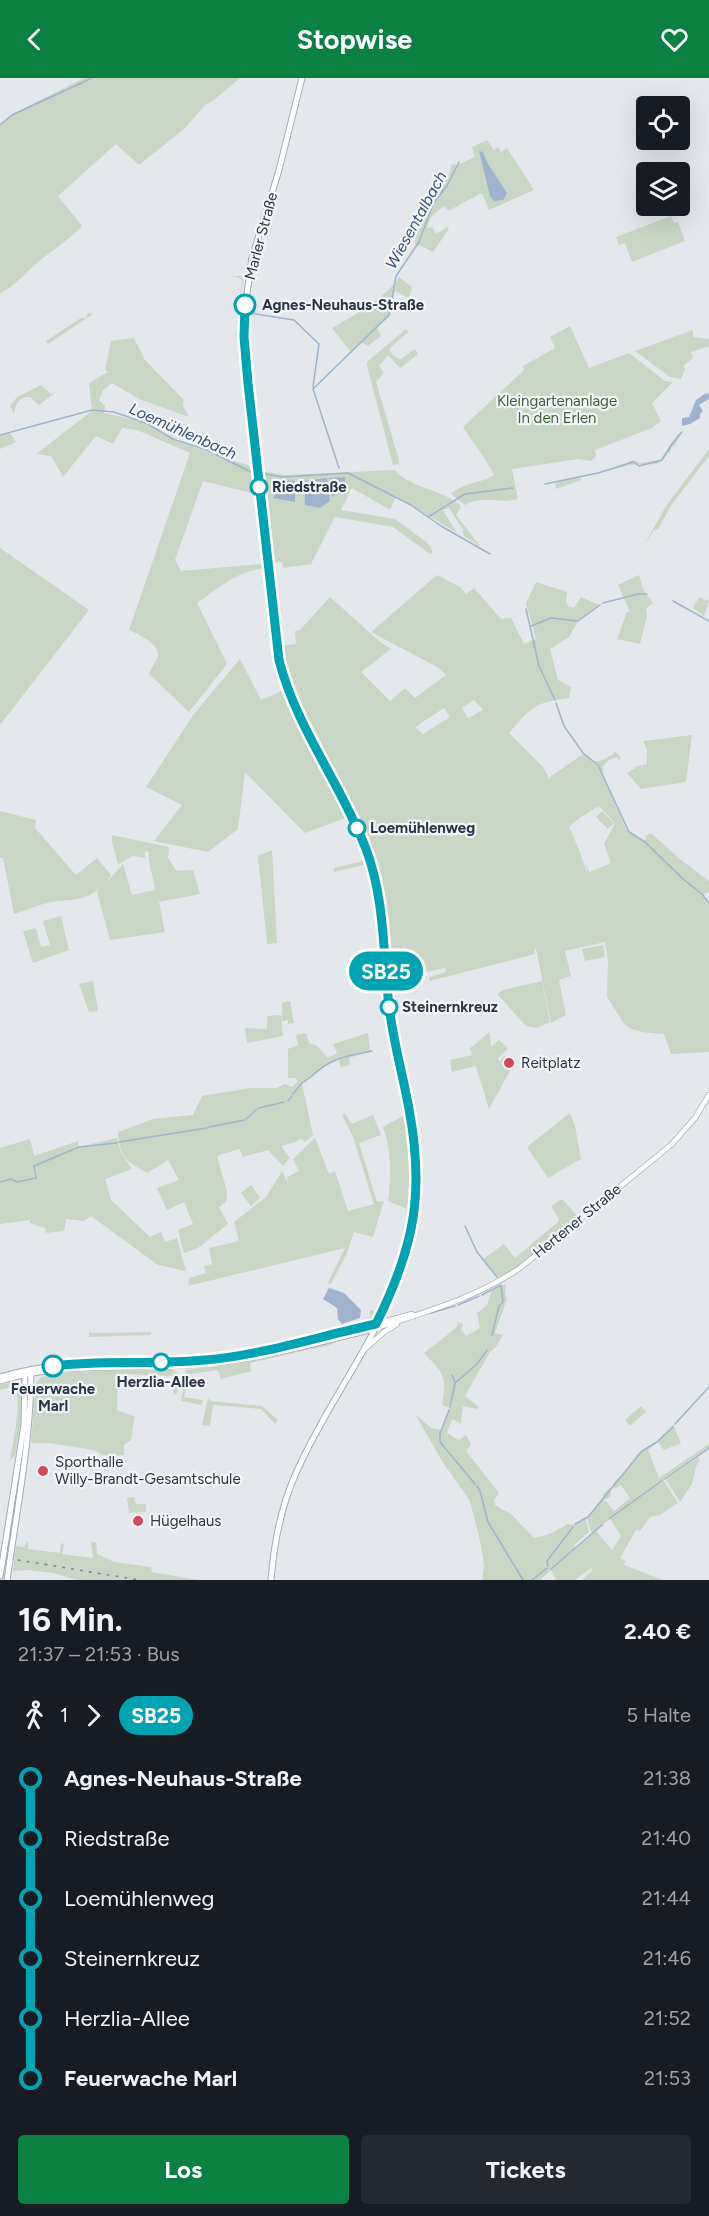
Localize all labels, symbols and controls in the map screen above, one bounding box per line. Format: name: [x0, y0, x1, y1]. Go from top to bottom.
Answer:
icon: back: [18, 23, 51, 56]
text: Stopwise: [297, 23, 412, 56]
icon: heart: [658, 23, 691, 56]
map controls: [636, 96, 690, 216]
button: locate: [636, 96, 690, 150]
button: layers: [636, 162, 690, 216]
water label: Wiesentalbach: [381, 168, 451, 272]
street label: Marler Straße: [241, 190, 281, 282]
marker: Agnes-Neuhaus-Straße: [234, 294, 256, 316]
place label: Agnes-Neuhaus-Straße: [262, 296, 425, 314]
park label: Kleingartenanlage In den Erlen: [497, 392, 617, 427]
water label: Loemühlenbach: [126, 399, 240, 463]
marker: Riedstraße: [250, 478, 268, 496]
place label: Riedstraße: [272, 478, 347, 496]
marker: Loemühlenweg: [348, 819, 366, 837]
place label: Loemühlenweg: [370, 819, 475, 837]
line badge: SB25: [344, 952, 428, 990]
text: SB25: [361, 959, 411, 984]
marker: Steinernkreuz: [380, 998, 398, 1016]
place label: Steinernkreuz: [402, 998, 498, 1016]
place label: Reitplatz: [521, 1054, 581, 1072]
marker: Reitplatz: [502, 1056, 516, 1070]
street label: Hertener Straße: [529, 1180, 625, 1262]
marker: Herzlia-Allee: [152, 1353, 170, 1371]
marker: Feuerwache Marl: [42, 1355, 64, 1377]
place label: Herzlia-Allee: [117, 1373, 206, 1391]
place label: Feuerwache Marl: [11, 1380, 96, 1415]
place label: Sporthalle Willy-Brandt-Gesamtschule: [55, 1453, 241, 1488]
marker: Sporthalle Willy-Brandt-Gesamtschule: [36, 1464, 50, 1478]
place label: Hügelhaus: [150, 1512, 221, 1530]
marker: Hügelhaus: [131, 1514, 145, 1528]
text: 16 Min.: [18, 1600, 123, 1639]
text: 2.40 €: [624, 1618, 691, 1645]
text: 21:37 – 21:53 · Bus: [18, 1642, 180, 1666]
icon: walk: [18, 1699, 51, 1732]
icon: forward: [77, 1699, 110, 1732]
text: 1: [60, 1703, 68, 1727]
text: SB25: [131, 1703, 181, 1728]
text: 5 Halte: [627, 1703, 691, 1727]
text: Agnes-Neuhaus-Straße: [64, 1765, 302, 1792]
text: 21:38: [643, 1766, 691, 1790]
text: Riedstraße: [64, 1825, 169, 1852]
text: 21:40: [641, 1826, 691, 1850]
text: Loemühlenweg: [64, 1885, 214, 1912]
text: 21:44: [642, 1886, 691, 1910]
text: Steinernkreuz: [64, 1945, 200, 1972]
text: 21:46: [643, 1946, 691, 1970]
text: Herzlia-Allee: [64, 2005, 190, 2032]
text: 21:52: [644, 2006, 691, 2030]
text: Feuerwache Marl: [64, 2065, 237, 2092]
text: 21:53: [644, 2066, 691, 2090]
button: Los: [18, 2135, 349, 2204]
button: Tickets: [361, 2135, 691, 2204]

